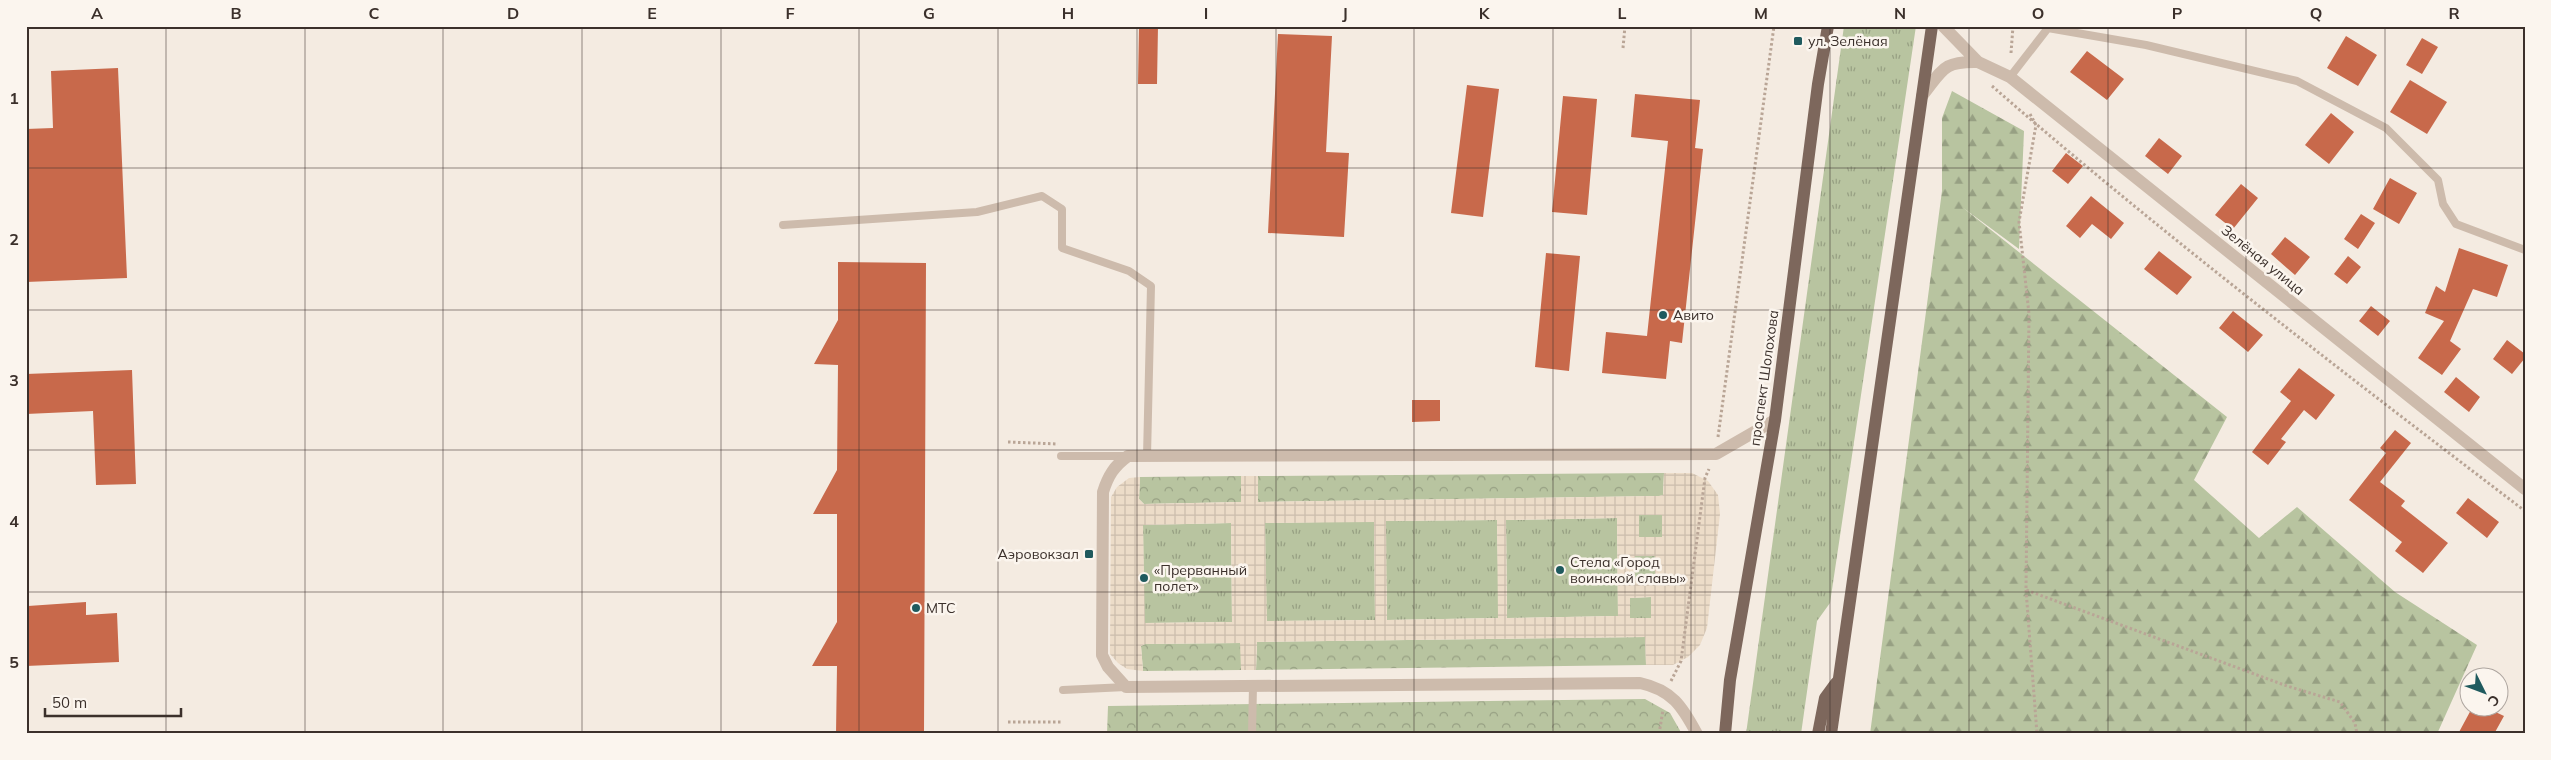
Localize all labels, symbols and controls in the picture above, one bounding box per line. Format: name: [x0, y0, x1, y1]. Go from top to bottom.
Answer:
text: A: [91, 3, 103, 23]
text: B: [230, 3, 242, 23]
text: C: [369, 3, 380, 23]
text: D: [507, 3, 519, 23]
text: E: [647, 3, 657, 23]
text: F: [785, 3, 795, 23]
text: G: [923, 3, 935, 23]
text: H: [1062, 3, 1074, 23]
text: I: [1204, 3, 1208, 23]
text: J: [1342, 3, 1348, 23]
text: K: [1479, 3, 1491, 23]
text: L: [1618, 3, 1627, 23]
text: M: [1754, 3, 1768, 23]
text: N: [1894, 3, 1906, 23]
text: O: [2032, 3, 2044, 23]
text: P: [2172, 3, 2183, 23]
text: Q: [2310, 3, 2322, 23]
text: R: [2448, 3, 2460, 23]
place label: ул. Зелёная: [1808, 32, 1888, 50]
marker: ул. Зелёная: [1792, 35, 1804, 47]
text: 1: [9, 88, 19, 108]
street label: Зелёная улица: [2218, 221, 2308, 299]
text: 2: [9, 229, 19, 249]
place label: Авито: [1673, 306, 1714, 324]
marker: Авито: [1657, 309, 1669, 321]
street label: проспект Шолохова: [1746, 309, 1782, 447]
text: 3: [9, 370, 19, 390]
text: 4: [9, 511, 19, 531]
place label: Аэровокзал: [997, 545, 1079, 563]
marker: Аэровокзал: [1083, 548, 1095, 560]
place label: Стела «Город воинской славы»: [1570, 553, 1686, 587]
place label: «Пpepвaнный пoлeт»: [1154, 561, 1247, 595]
marker: Стела «Город воинской славы»: [1554, 564, 1566, 576]
marker: «Пpepвaнный пoлeт»: [1138, 572, 1150, 584]
place label: МТС: [926, 599, 955, 617]
marker: МТС: [910, 602, 922, 614]
text: 5: [9, 652, 19, 672]
north arrow: [2458, 668, 2508, 718]
scale bar: [45, 685, 181, 717]
text: С: [2484, 691, 2504, 710]
text: 50 m: [52, 693, 87, 712]

